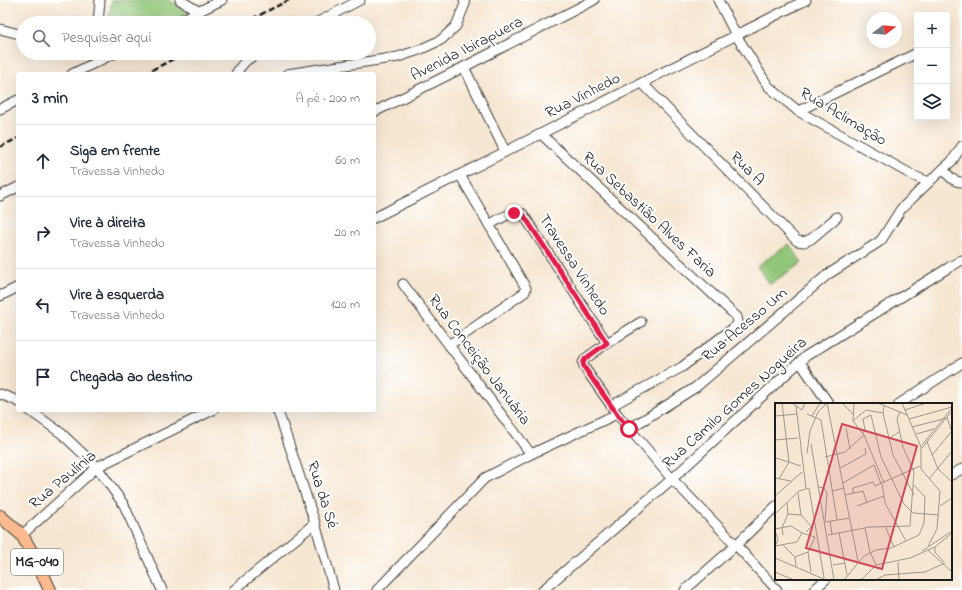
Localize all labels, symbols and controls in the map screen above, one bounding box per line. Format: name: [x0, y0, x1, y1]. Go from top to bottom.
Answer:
street label: Avenida Ibirapuera: [407, 10, 527, 88]
north arrow: [866, 12, 902, 48]
map controls: [914, 12, 950, 120]
button: +: [914, 12, 950, 48]
search box: [16, 16, 376, 60]
icon: search: [30, 27, 52, 49]
text: Pesquisar aqui: [62, 27, 151, 49]
button: −: [914, 48, 950, 84]
street label: Rua Vinhedo: [541, 67, 625, 125]
street label: Rua Aclimação: [795, 82, 891, 152]
button: layers: [914, 84, 950, 120]
text: 3 min: [32, 86, 68, 111]
text: A pé · 200 m: [296, 89, 360, 108]
text: Siga em frente: [70, 140, 160, 162]
street label: Rua Sebastião Alves Faria: [576, 146, 722, 284]
street label: Rua A: [724, 146, 770, 192]
icon: ahead: [32, 150, 54, 172]
text: 60 m: [335, 151, 360, 170]
text: Travessa Vinhedo: [70, 162, 165, 181]
route end: [505, 204, 523, 222]
street label: Travessa Vinhedo: [532, 210, 616, 320]
text: Vire à direita: [70, 212, 145, 234]
icon: right: [32, 222, 54, 244]
text: 20 m: [335, 223, 360, 242]
text: Travessa Vinhedo: [70, 234, 165, 253]
street label: Rua Acesso Um: [697, 282, 793, 368]
text: Vire à esquerda: [70, 284, 164, 306]
street label: Rua Conceição Januária: [422, 290, 536, 430]
icon: left: [32, 294, 54, 316]
text: 120 m: [330, 295, 360, 314]
text: Travessa Vinhedo: [70, 306, 165, 325]
street label: Rua Camilo Gomes Nogueira: [657, 331, 813, 475]
icon: arrive: [32, 366, 54, 388]
text: Chegada ao destino: [70, 366, 193, 388]
inset map: [775, 403, 952, 580]
route start: [620, 420, 638, 438]
street label: Rua Paulínia: [24, 445, 102, 515]
street label: Rua da Sé: [300, 458, 344, 533]
road number: MG-040: [11, 549, 63, 575]

